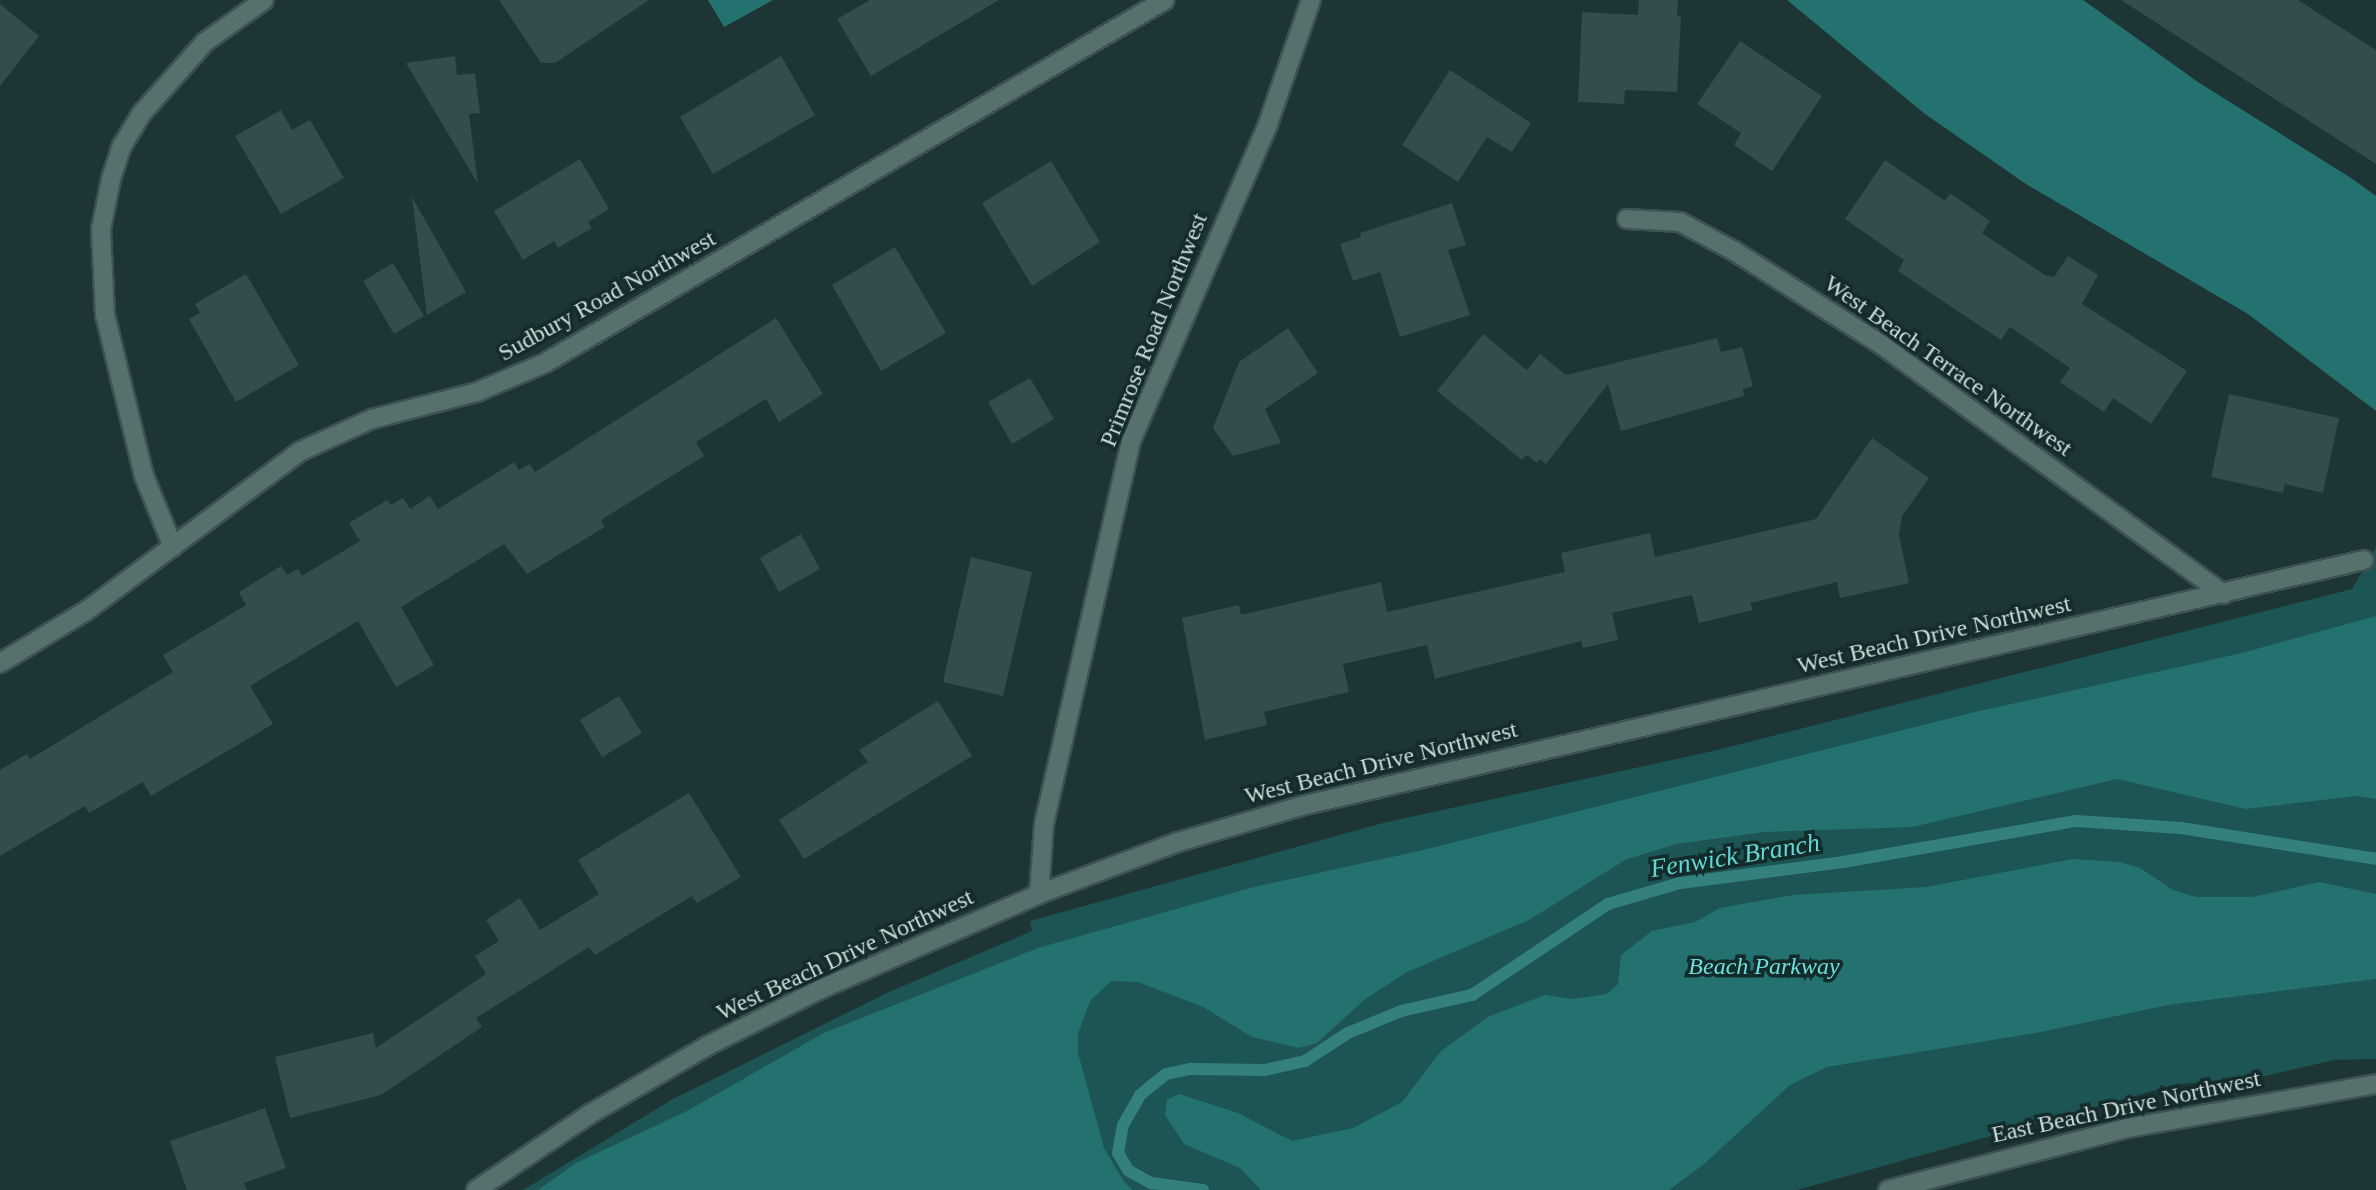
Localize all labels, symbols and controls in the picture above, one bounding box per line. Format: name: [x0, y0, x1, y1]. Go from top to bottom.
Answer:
street label: Primrose Road Northwest: [1094, 209, 1214, 451]
street label: Sudbury Road Northwest: [493, 224, 721, 368]
street label: West Beach Terrace Northwest: [1818, 269, 2078, 463]
street label: West Beach Drive Northwest: [1794, 589, 2074, 681]
street label: West Beach Drive Northwest: [1242, 715, 1520, 811]
water label: Fenwick Branch: [1648, 827, 1822, 885]
street label: West Beach Drive Northwest: [712, 883, 978, 1027]
park label: Beach Parkway: [1688, 953, 1840, 981]
street label: East Beach Drive Northwest: [1989, 1064, 2263, 1150]

